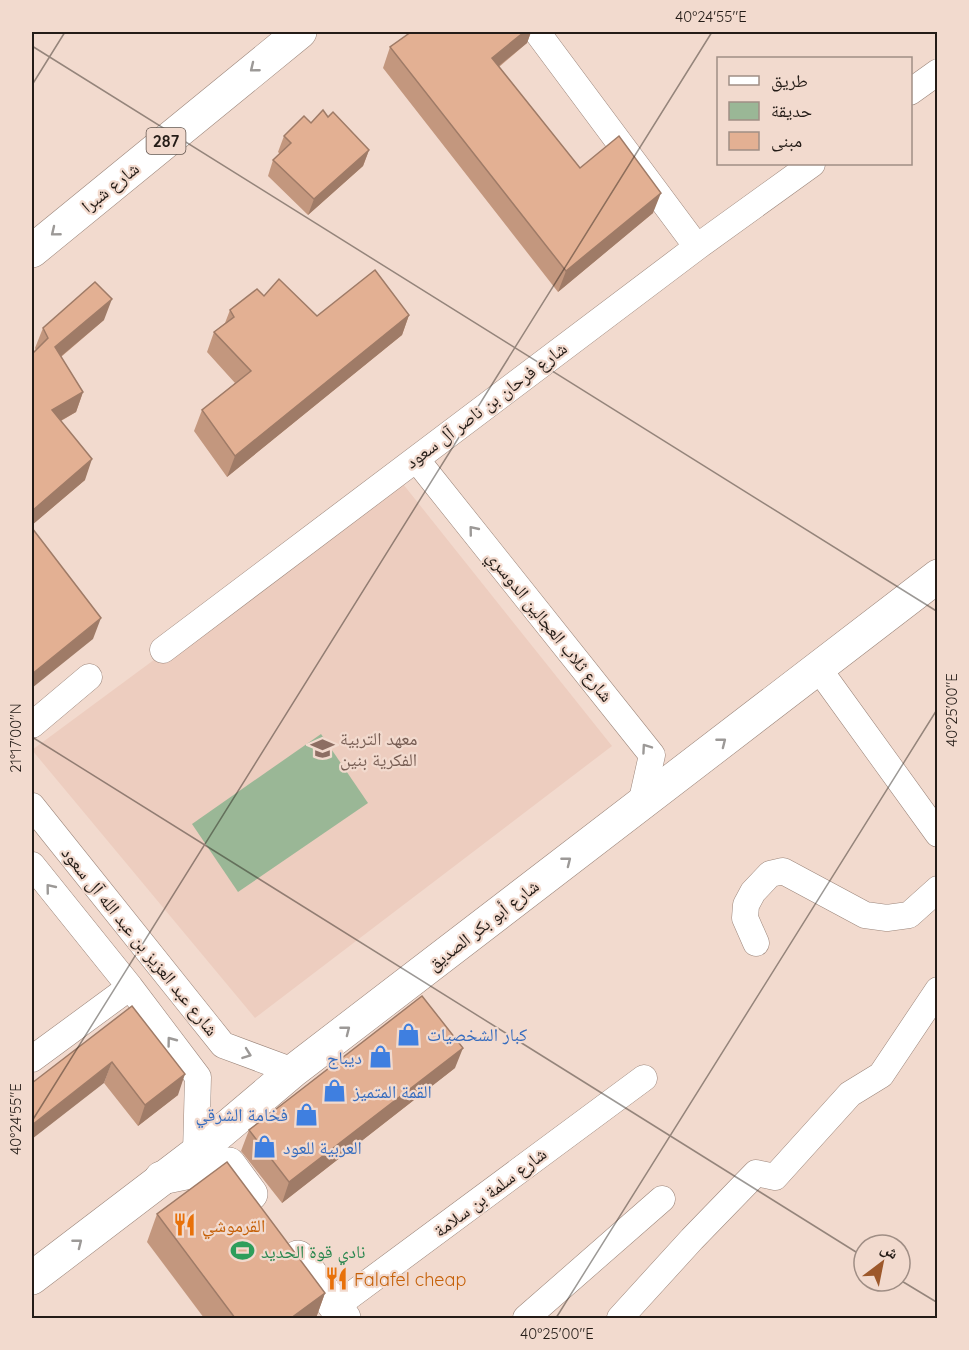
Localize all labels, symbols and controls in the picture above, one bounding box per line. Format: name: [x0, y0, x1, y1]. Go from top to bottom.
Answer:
text: 40°24'55"E: [675, 7, 747, 26]
legend: [717, 57, 912, 165]
one-way arrow: [250, 61, 261, 72]
text: طريق: [771, 69, 808, 92]
text: حديقة: [771, 99, 812, 122]
road number: 287: [146, 128, 186, 154]
text: مبنى: [771, 129, 802, 152]
street label: شارع شبرا: [76, 157, 144, 217]
one-way arrow: [51, 225, 62, 236]
street label: شارع فرحان بن ناصر آل سعود: [401, 337, 571, 473]
one-way arrow: [469, 526, 480, 537]
street label: شارع ثلاب العجالين الدوسري: [479, 546, 618, 709]
text: 40°25'00"E: [942, 673, 961, 747]
text: 21°17'00"N: [6, 703, 25, 773]
place label: معهد التربية الفكرية بنين: [340, 727, 417, 771]
school or university icon: معهد التربية الفكرية بنين: [309, 735, 335, 761]
one-way arrow: [715, 738, 726, 749]
one-way arrow: [642, 744, 653, 755]
street label: شارع عبد العزيز بن عبد الله آل سعود: [57, 842, 223, 1040]
one-way arrow: [560, 857, 571, 868]
street label: شارع أبو بكر الصديق: [423, 874, 543, 976]
one-way arrow: [46, 884, 57, 895]
shop icon: كبار الشخصيات: [396, 1021, 422, 1047]
place label: كبار الشخصيات: [427, 1023, 528, 1046]
one-way arrow: [339, 1027, 350, 1038]
one-way arrow: [167, 1036, 178, 1047]
shop icon: ديباج: [367, 1044, 393, 1070]
one-way arrow: [241, 1046, 252, 1059]
place label: ديباج: [327, 1046, 362, 1070]
shop icon: القمة المتميز: [322, 1078, 348, 1104]
place label: القمة المتميز: [352, 1080, 432, 1103]
text: 40°24'55"E: [6, 1083, 25, 1155]
shop icon: فخامة الشرقي: [293, 1101, 319, 1127]
place label: فخامة الشرقي: [195, 1103, 288, 1129]
shop icon: العربية للعود: [252, 1134, 278, 1160]
place label: العربية للعود: [283, 1136, 362, 1159]
street label: شارع سلمة بن سلامة: [429, 1142, 551, 1242]
restaurant icon: القرموشي: [171, 1212, 197, 1238]
place label: القرموشي: [202, 1214, 265, 1240]
north arrow: [852, 1233, 912, 1293]
text: ش: [877, 1237, 902, 1263]
sports icon: نادي قوة الحديد: [230, 1238, 256, 1264]
one-way arrow: [71, 1239, 82, 1250]
place label: نادي قوة الحديد: [261, 1240, 366, 1266]
restaurant icon: Falafel cheap: [323, 1266, 349, 1292]
place label: Falafel cheap: [354, 1268, 467, 1291]
text: 40°25'00"E: [520, 1324, 594, 1343]

